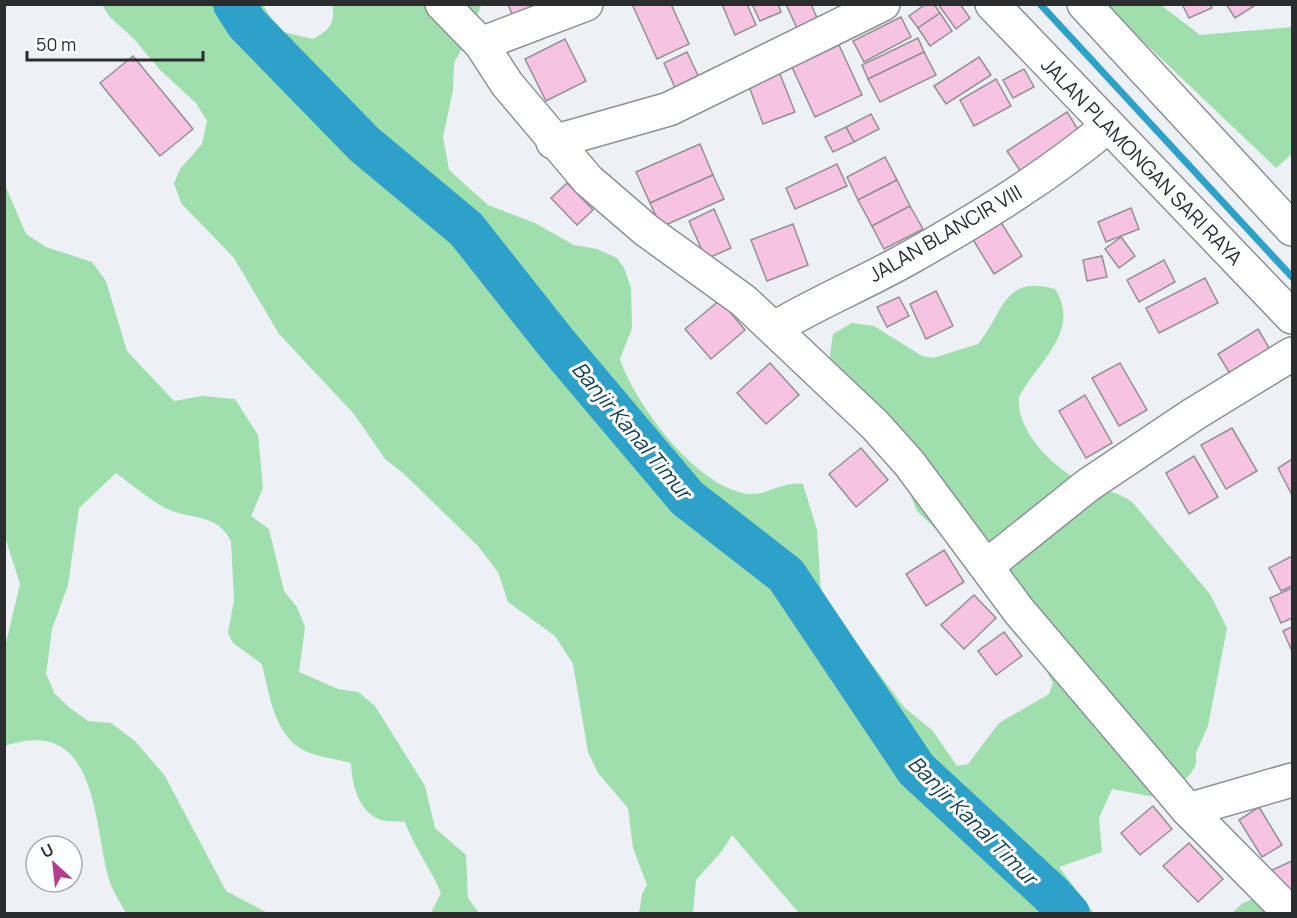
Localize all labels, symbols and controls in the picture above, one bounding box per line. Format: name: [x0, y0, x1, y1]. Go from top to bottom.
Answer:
scale bar: [27, 24, 202, 62]
text: 50 m: [36, 32, 76, 56]
street label: JALAN PLAMONGAN SARI RAYA: [1035, 51, 1249, 271]
street label: JALAN BLANCIR VIII: [864, 178, 1026, 288]
water label: Banjir Kanal Timur: [566, 355, 699, 507]
water label: Banjir Kanal Timur: [902, 749, 1045, 892]
north arrow: [24, 834, 84, 894]
text: U: [37, 838, 57, 863]

